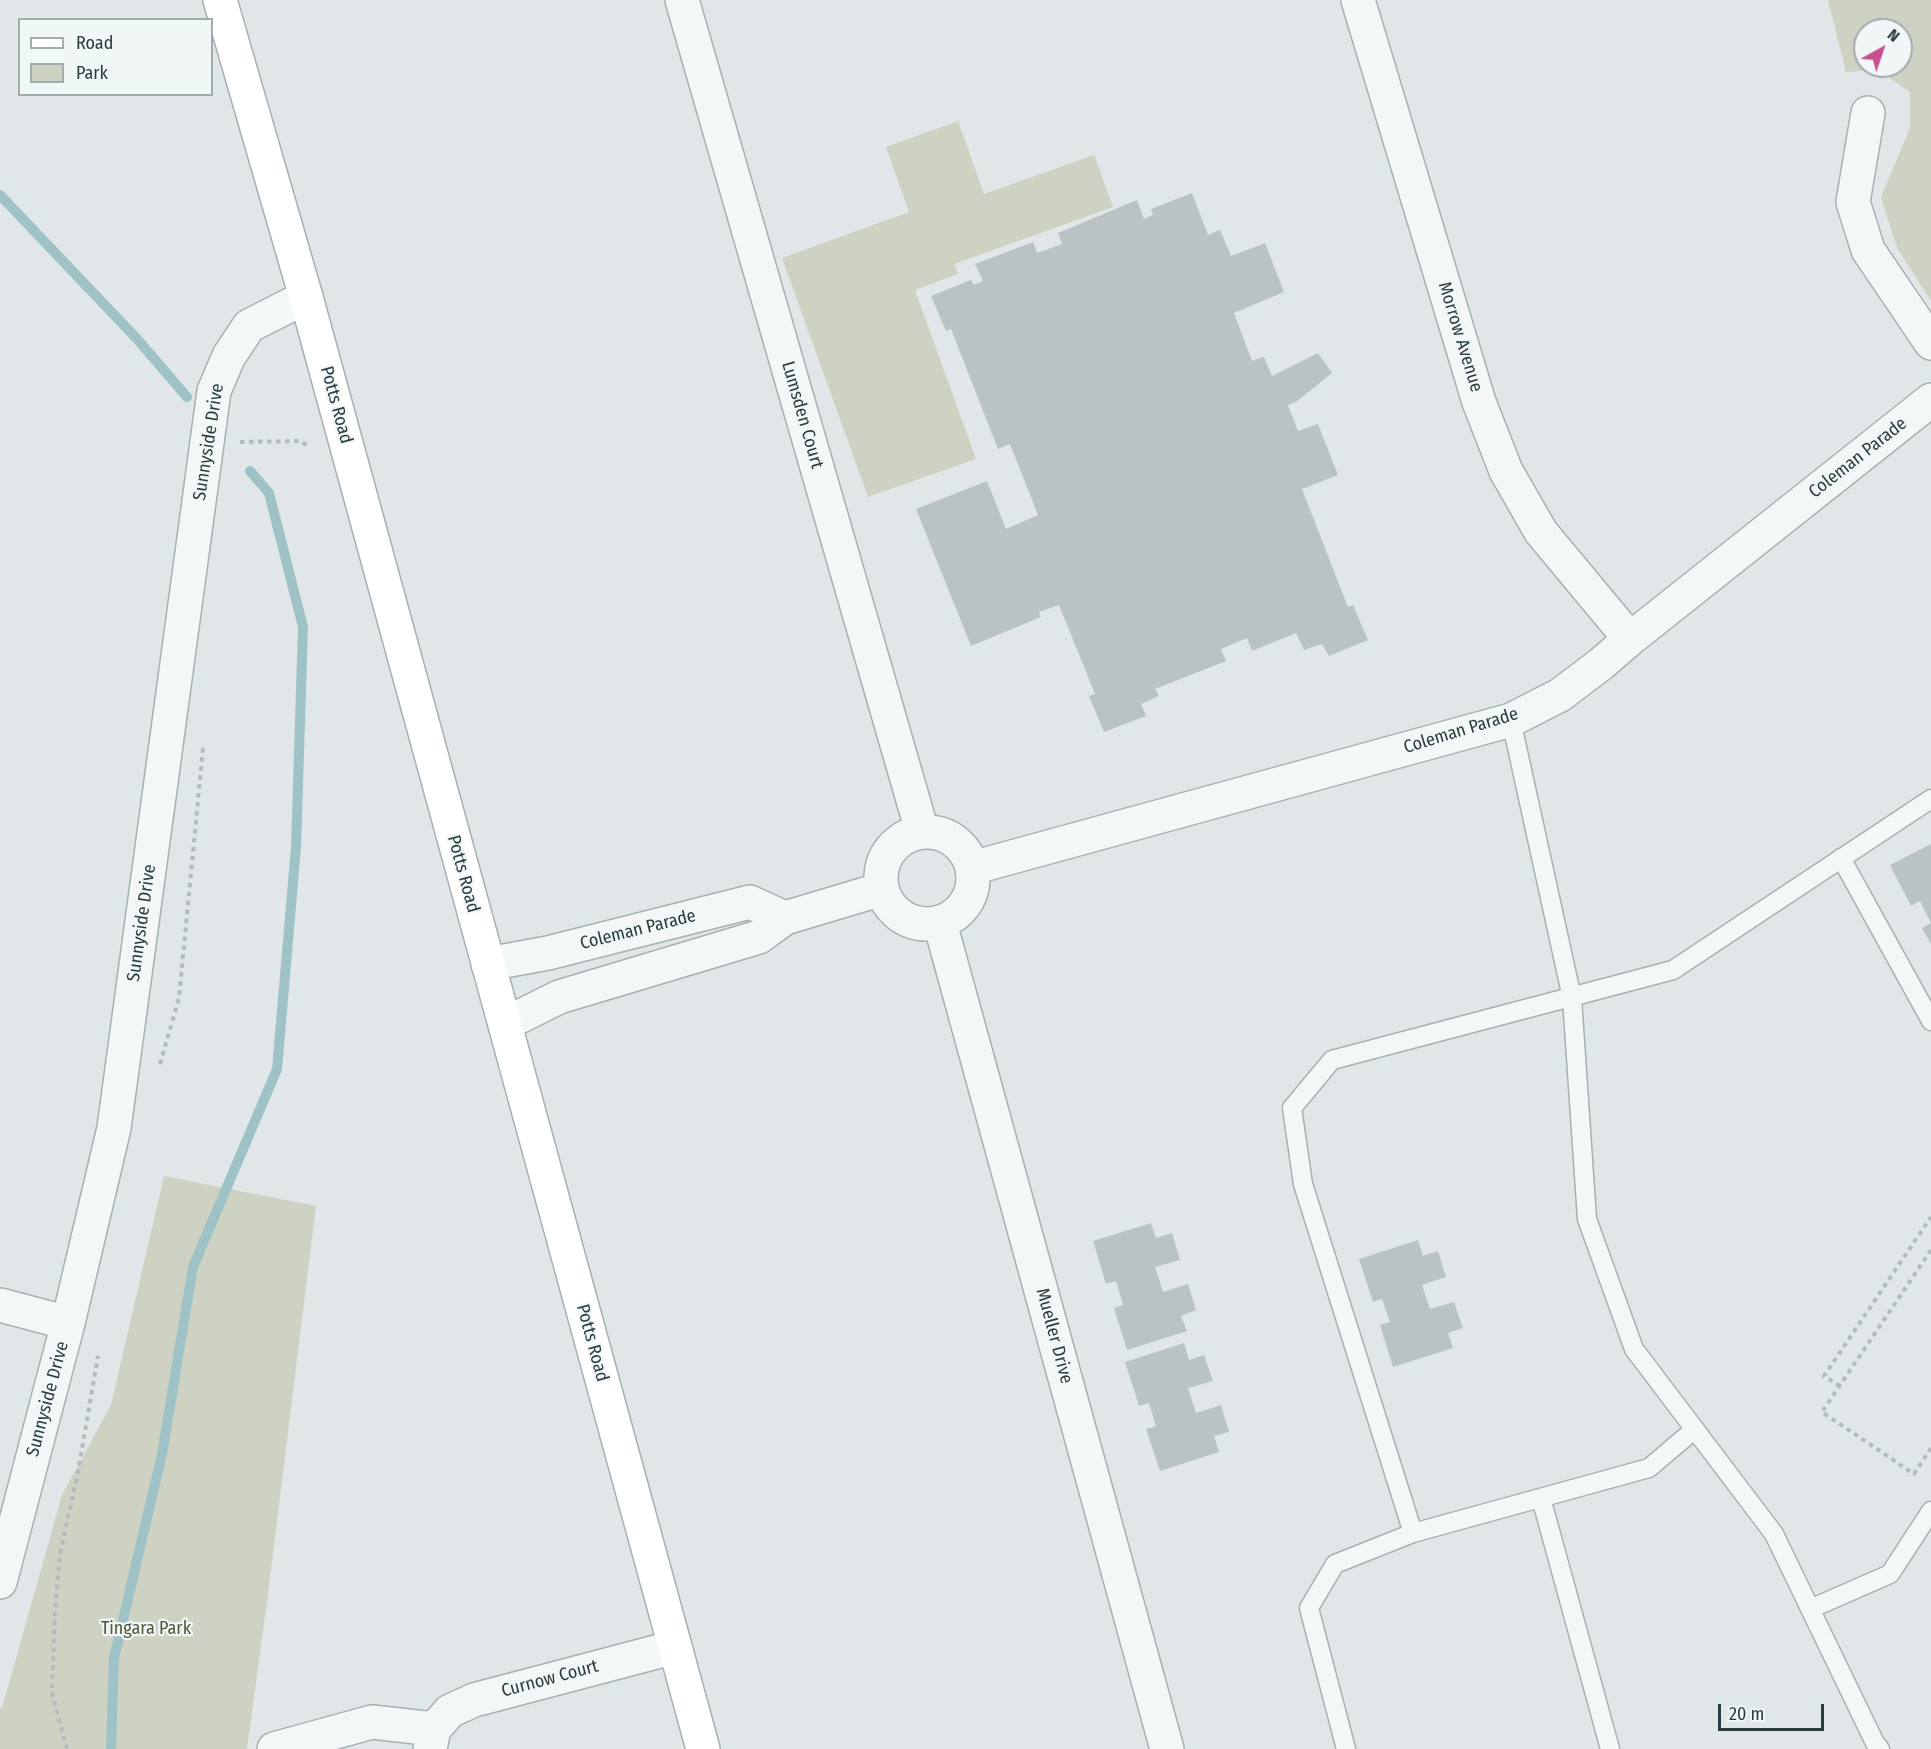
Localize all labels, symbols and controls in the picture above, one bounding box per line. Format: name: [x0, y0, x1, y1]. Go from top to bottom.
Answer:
legend: [18, 18, 213, 96]
north arrow: [1853, 18, 1913, 78]
text: N: [1884, 25, 1903, 46]
text: Road: [76, 32, 113, 54]
text: Park: [76, 62, 108, 84]
street label: Morrow Avenue: [1433, 279, 1487, 395]
street label: Lumsden Court: [776, 359, 828, 471]
street label: Potts Road: [315, 364, 357, 446]
street label: Sunnyside Drive: [189, 382, 229, 502]
street label: Coleman Parade: [1805, 413, 1911, 503]
street label: Coleman Parade: [1401, 703, 1521, 759]
street label: Potts Road: [442, 833, 484, 915]
street label: Sunnyside Drive: [123, 863, 161, 983]
street label: Coleman Parade: [578, 905, 698, 955]
street label: Mueller Drive: [1031, 1286, 1077, 1386]
street label: Potts Road: [571, 1302, 613, 1384]
street label: Sunnyside Drive: [22, 1339, 74, 1459]
park label: Tingara Park: [101, 1618, 191, 1640]
street label: Curnow Court: [499, 1656, 601, 1702]
scale bar: [1721, 1692, 1828, 1730]
text: 20 m: [1729, 1703, 1764, 1725]

